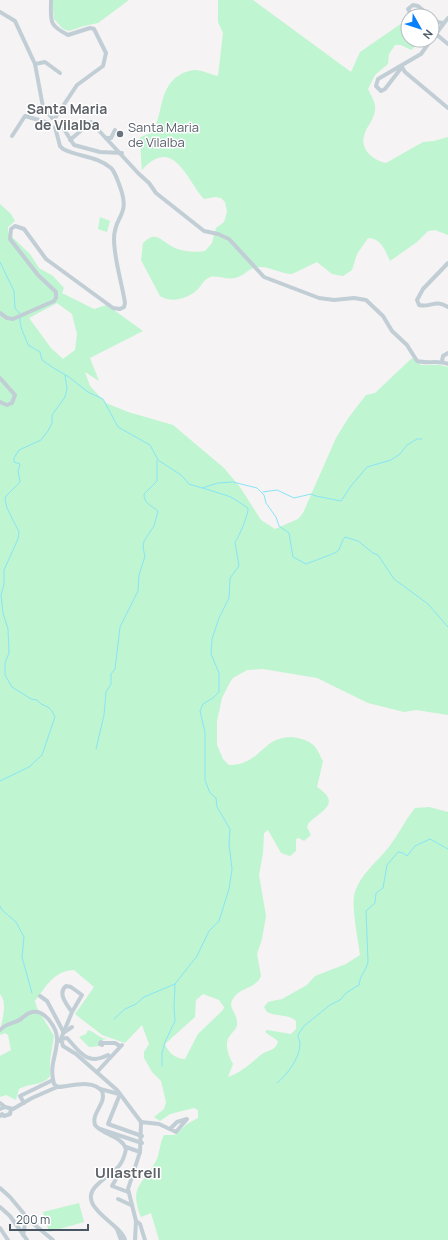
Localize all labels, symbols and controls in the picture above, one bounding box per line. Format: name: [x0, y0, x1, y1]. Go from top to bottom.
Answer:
north arrow: [400, 8, 440, 48]
text: N: [420, 27, 436, 42]
district label: Santa Maria de Vilalba: [27, 99, 107, 134]
place label: Santa Maria de Vilalba: [128, 118, 199, 151]
marker: Santa Maria de Vilalba: [115, 129, 125, 139]
district label: Ullastrell: [95, 1162, 161, 1183]
scale bar: [10, 1206, 88, 1232]
text: 200 m: [16, 1211, 50, 1228]

